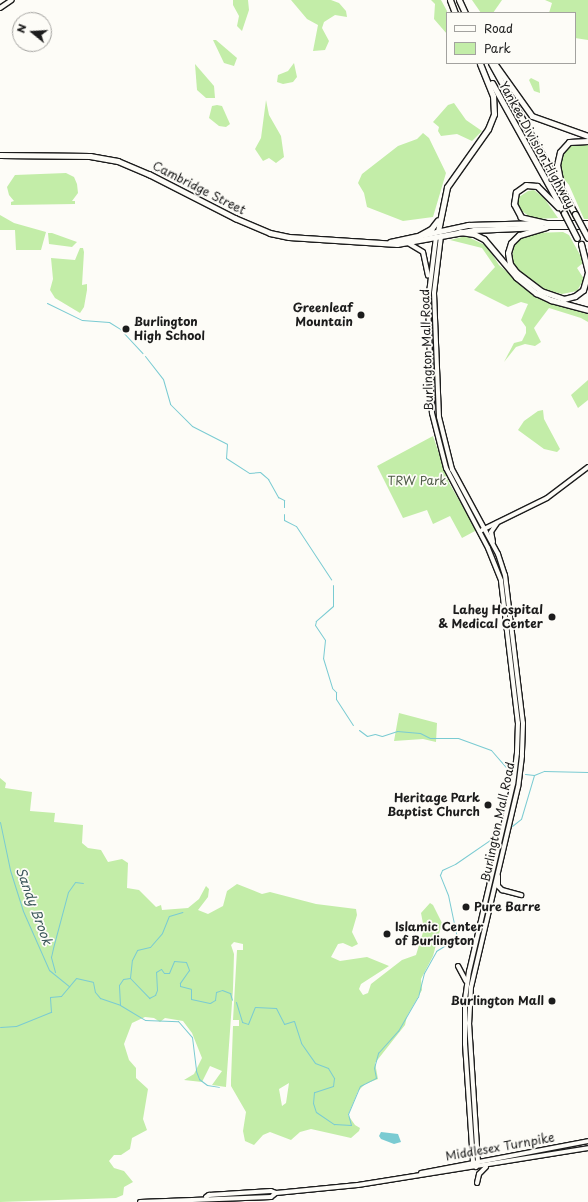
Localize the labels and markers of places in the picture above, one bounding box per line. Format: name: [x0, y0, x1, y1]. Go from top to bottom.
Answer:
place label: Greenleaf Mountain: [293, 301, 353, 329]
marker: Greenleaf Mountain: [356, 310, 366, 320]
place label: Burlington High School: [134, 315, 205, 343]
marker: Burlington High School: [121, 324, 131, 334]
place label: Lahey Hospital & Medical Center: [437, 603, 543, 631]
marker: Lahey Hospital & Medical Center: [546, 611, 558, 623]
place label: Heritage Park Baptist Church: [387, 791, 480, 819]
marker: Heritage Park Baptist Church: [483, 800, 493, 810]
place label: Pure Barre: [474, 900, 541, 914]
marker: Pure Barre: [461, 902, 471, 912]
place label: Islamic Center of Burlington: [395, 920, 483, 948]
marker: Islamic Center of Burlington: [382, 929, 392, 939]
place label: Burlington Mall: [450, 994, 544, 1008]
marker: Burlington Mall: [547, 996, 557, 1006]

